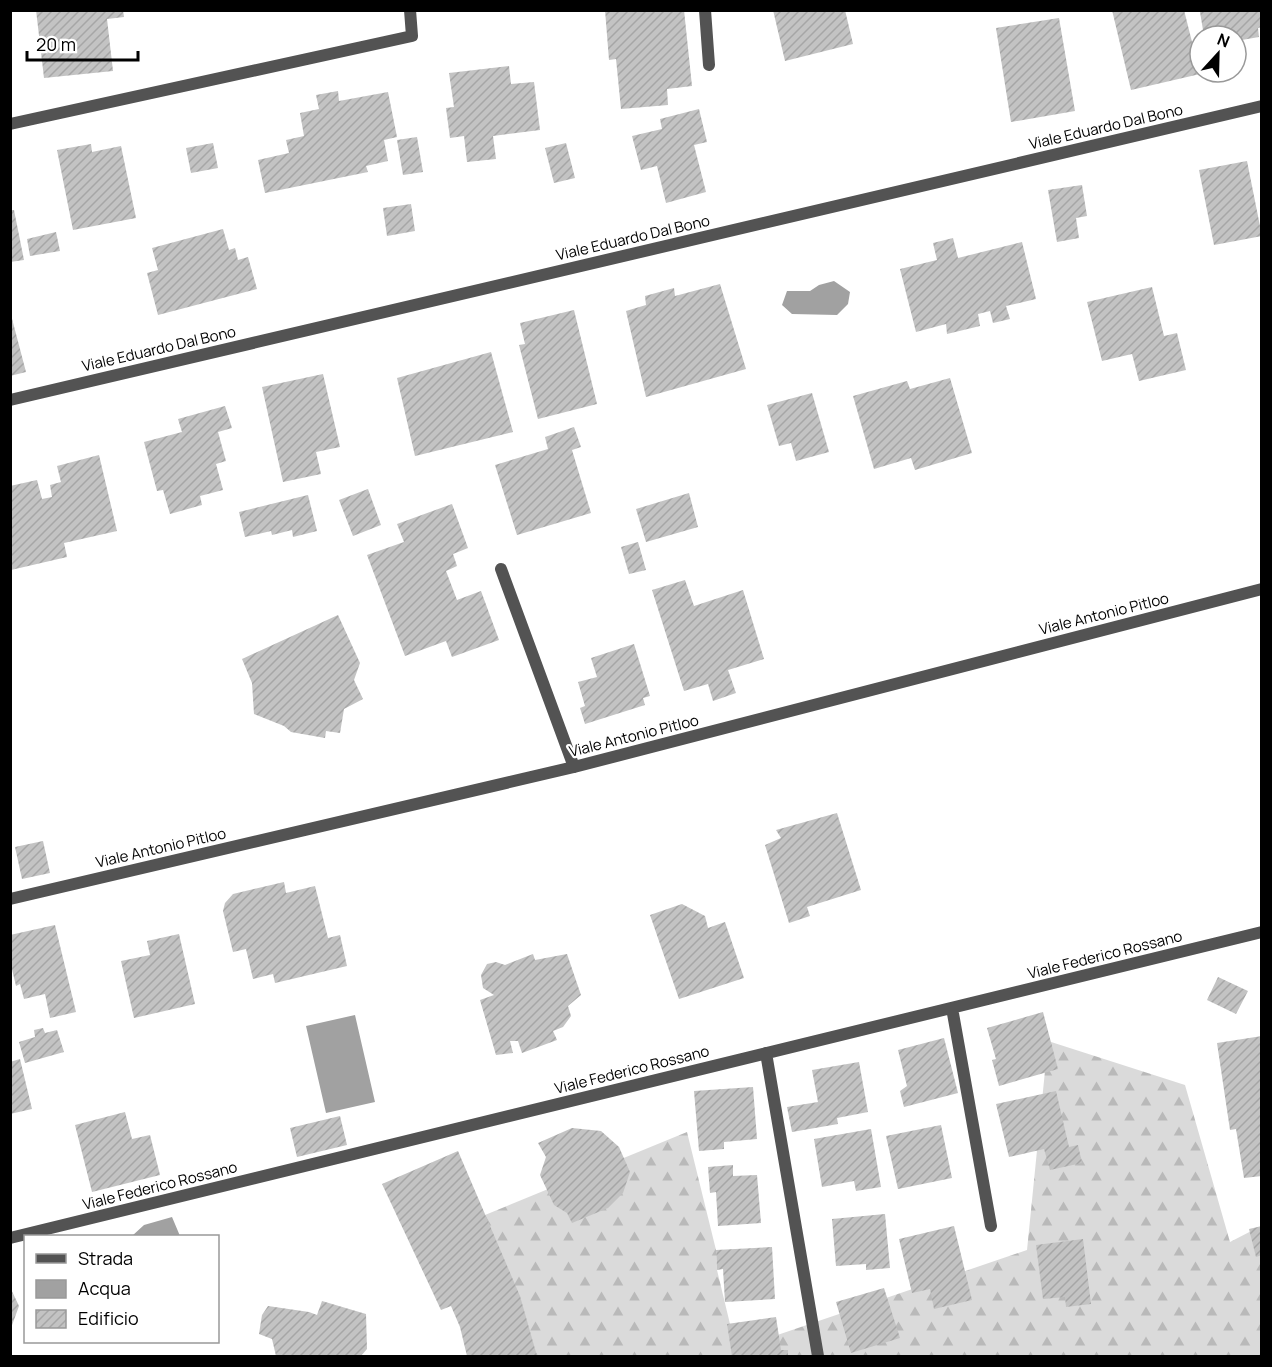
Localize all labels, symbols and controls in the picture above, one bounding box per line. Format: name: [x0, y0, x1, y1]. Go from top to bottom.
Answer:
scale bar: [27, 24, 138, 62]
north arrow: [1188, 24, 1248, 84]
text: N: [1214, 28, 1233, 52]
text: 20 m: [36, 32, 76, 56]
street label: Viale Eduardo Dal Bono: [1027, 99, 1185, 154]
street label: Viale Eduardo Dal Bono: [554, 210, 712, 265]
street label: Viale Eduardo Dal Bono: [80, 321, 238, 376]
street label: Viale Antonio Pitloo: [1037, 587, 1171, 640]
street label: Viale Antonio Pitloo: [567, 709, 701, 762]
street label: Viale Antonio Pitloo: [94, 822, 228, 873]
street label: Viale Federico Rossano: [1025, 925, 1184, 984]
street label: Viale Federico Rossano: [552, 1040, 711, 1099]
street label: Viale Federico Rossano: [80, 1156, 239, 1215]
legend: [24, 1235, 219, 1343]
text: Strada: [78, 1246, 133, 1270]
text: Acqua: [78, 1276, 131, 1300]
text: Edificio: [78, 1306, 139, 1330]

